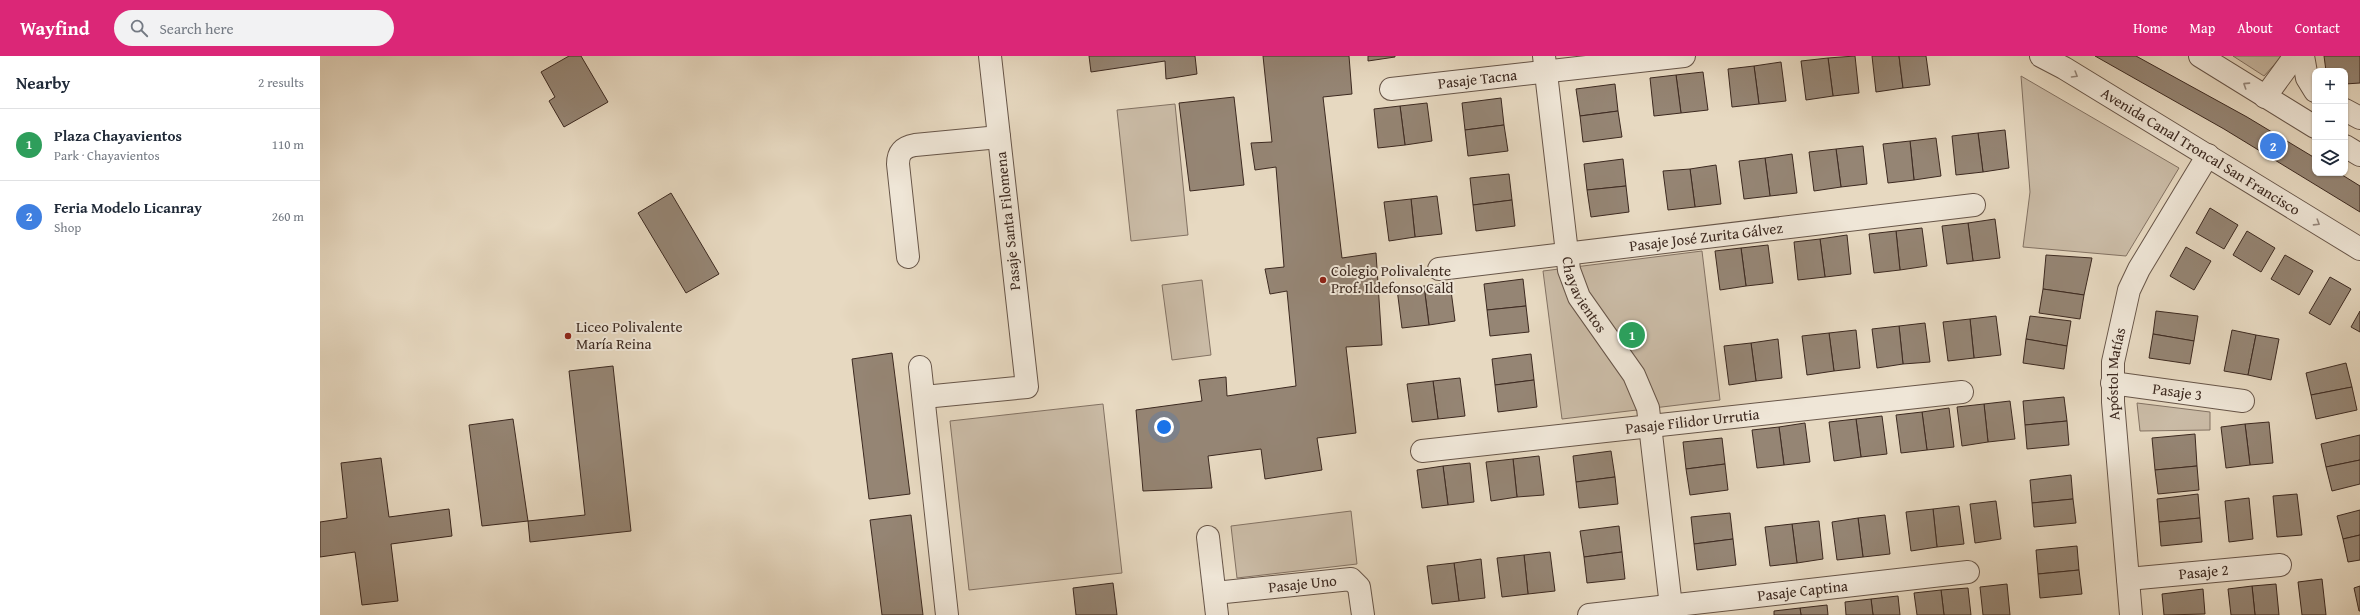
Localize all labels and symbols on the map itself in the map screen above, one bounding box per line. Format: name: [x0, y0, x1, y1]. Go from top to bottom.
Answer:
street label: Pasaje Tacna: [1437, 64, 1518, 94]
one-way arrow: [2071, 70, 2078, 77]
street label: Avenida Canal Troncal San Francisco: [2097, 82, 2305, 220]
one-way arrow: [2243, 82, 2250, 90]
pin: 2: [2260, 131, 2286, 161]
street label: Pasaje Santa Filomena: [990, 151, 1025, 291]
street label: Pasaje José Zurita Gálvez: [1628, 217, 1784, 256]
one-way arrow: [2313, 218, 2320, 225]
street label: Chayavientos: [1558, 255, 1612, 337]
place label: Colegio Polivalente Prof. Ildefonso Cald: [1331, 260, 1454, 298]
marker: Colegio Polivalente Prof. Ildefonso Cald: [1318, 275, 1328, 285]
place label: Liceo Polivalente María Reina: [576, 316, 683, 354]
pin: 1: [1619, 320, 1645, 350]
street label: Apóstol Matías: [2102, 326, 2130, 421]
marker: Liceo Polivalente María Reina: [563, 331, 573, 341]
street label: Pasaje 3: [2151, 378, 2204, 405]
street label: Pasaje Filidor Urrutia: [1624, 403, 1760, 439]
your location: [1154, 417, 1174, 437]
street label: Pasaje 2: [2178, 559, 2229, 584]
street label: Pasaje Uno: [1267, 569, 1338, 597]
street label: Pasaje Captina: [1756, 575, 1849, 606]

